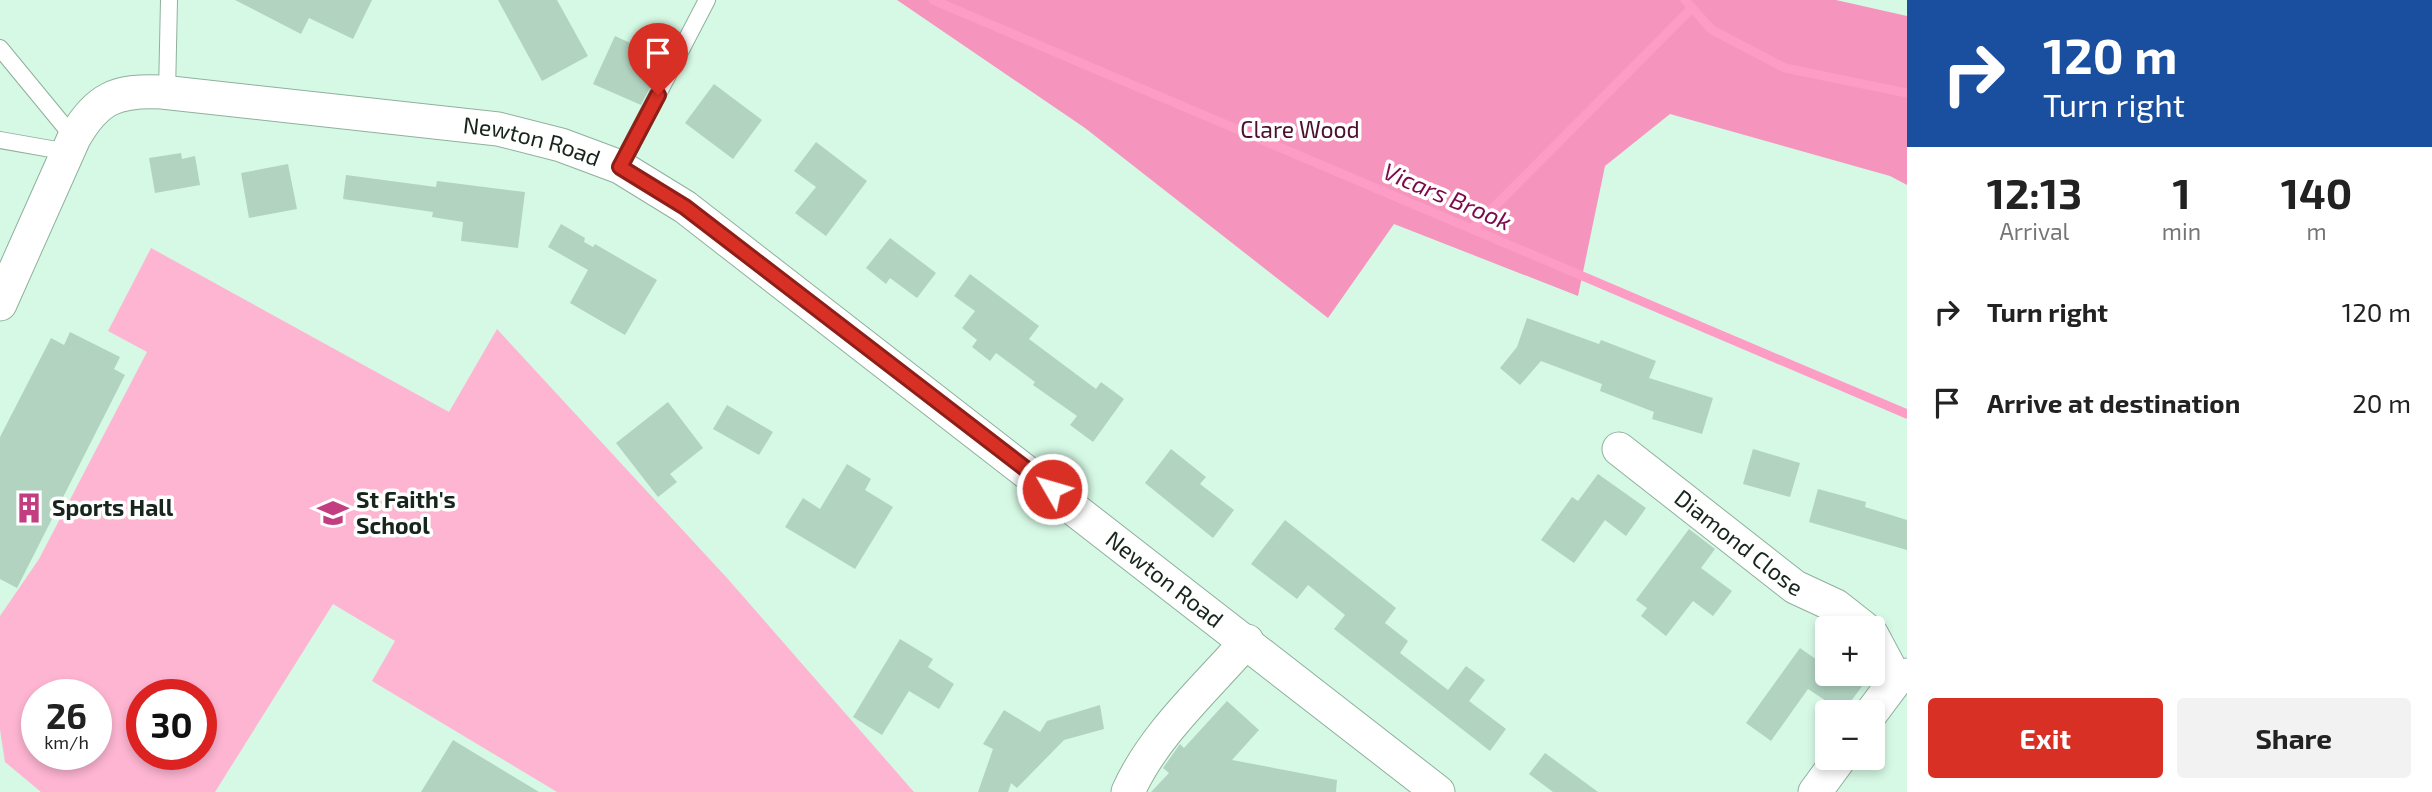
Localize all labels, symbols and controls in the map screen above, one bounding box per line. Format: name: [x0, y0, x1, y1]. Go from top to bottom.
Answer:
pin: [628, 23, 688, 95]
text: 120 m: [2043, 25, 2177, 84]
icon: right: [1928, 28, 2019, 119]
icon: arrive: [639, 34, 677, 72]
text: Turn right: [2043, 85, 2185, 123]
street label: Newton Road: [462, 110, 604, 171]
park label: Clare Wood: [1240, 115, 1360, 143]
water label: Vicars Brook: [1379, 156, 1516, 236]
text: 12:13: [1987, 167, 2082, 217]
text: 1: [2172, 167, 2191, 217]
text: 140: [2281, 167, 2352, 217]
text: Arrival: [1999, 217, 2069, 245]
text: min: [2162, 217, 2201, 245]
text: m: [2306, 217, 2327, 245]
icon: right: [1928, 293, 1966, 331]
text: Turn right: [1987, 296, 2108, 327]
text: 120 m: [2342, 296, 2411, 327]
icon: arrive: [1928, 384, 1966, 422]
text: Arrive at destination: [1987, 387, 2240, 418]
text: 20 m: [2352, 387, 2411, 418]
position arrow: [1015, 452, 1089, 526]
street label: Diamond Close: [1669, 483, 1807, 601]
place label: St Faith's School: [356, 485, 456, 539]
building icon: Sports Hall: [12, 491, 46, 525]
place label: Sports Hall: [52, 493, 174, 521]
school or university icon: St Faith's School: [316, 496, 350, 530]
street label: Newton Road: [1101, 524, 1229, 633]
map controls: [1815, 616, 1885, 770]
button: +: [1815, 616, 1885, 686]
speed limit sign: 30: [126, 679, 217, 770]
text: 26: [46, 694, 87, 736]
button: Exit: [1928, 698, 2163, 778]
button: Share: [2177, 698, 2411, 778]
button: −: [1815, 700, 1885, 770]
text: km/h: [44, 731, 89, 753]

